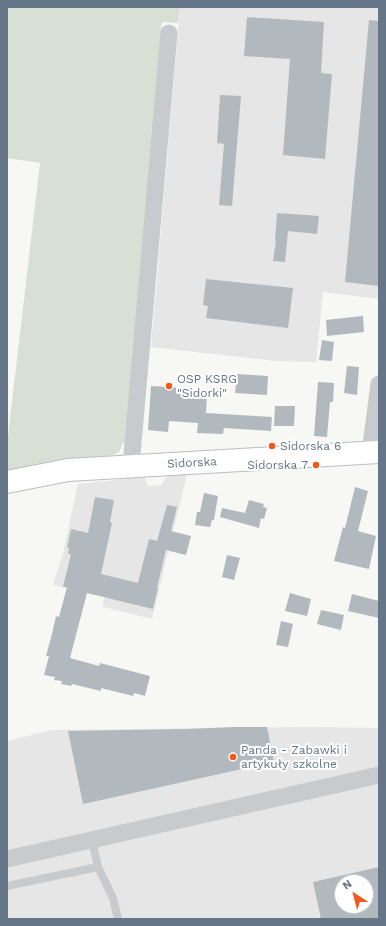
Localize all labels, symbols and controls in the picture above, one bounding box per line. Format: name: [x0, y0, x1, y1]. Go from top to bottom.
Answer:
place label: OSP KSRG "Sidorki": [177, 372, 237, 400]
marker: OSP KSRG "Sidorki": [164, 381, 174, 391]
place label: Sidorska 6: [280, 439, 341, 453]
marker: Sidorska 6: [267, 441, 277, 451]
street label: Sidorska: [167, 455, 217, 471]
place label: Sidorska 7: [247, 458, 308, 472]
marker: Sidorska 7: [311, 460, 321, 470]
place label: Panda - Zabawki i artykuły szkolne: [241, 743, 347, 771]
marker: Panda - Zabawki i artykuły szkolne: [228, 752, 238, 762]
north arrow: [334, 874, 374, 914]
text: N: [340, 877, 354, 892]

